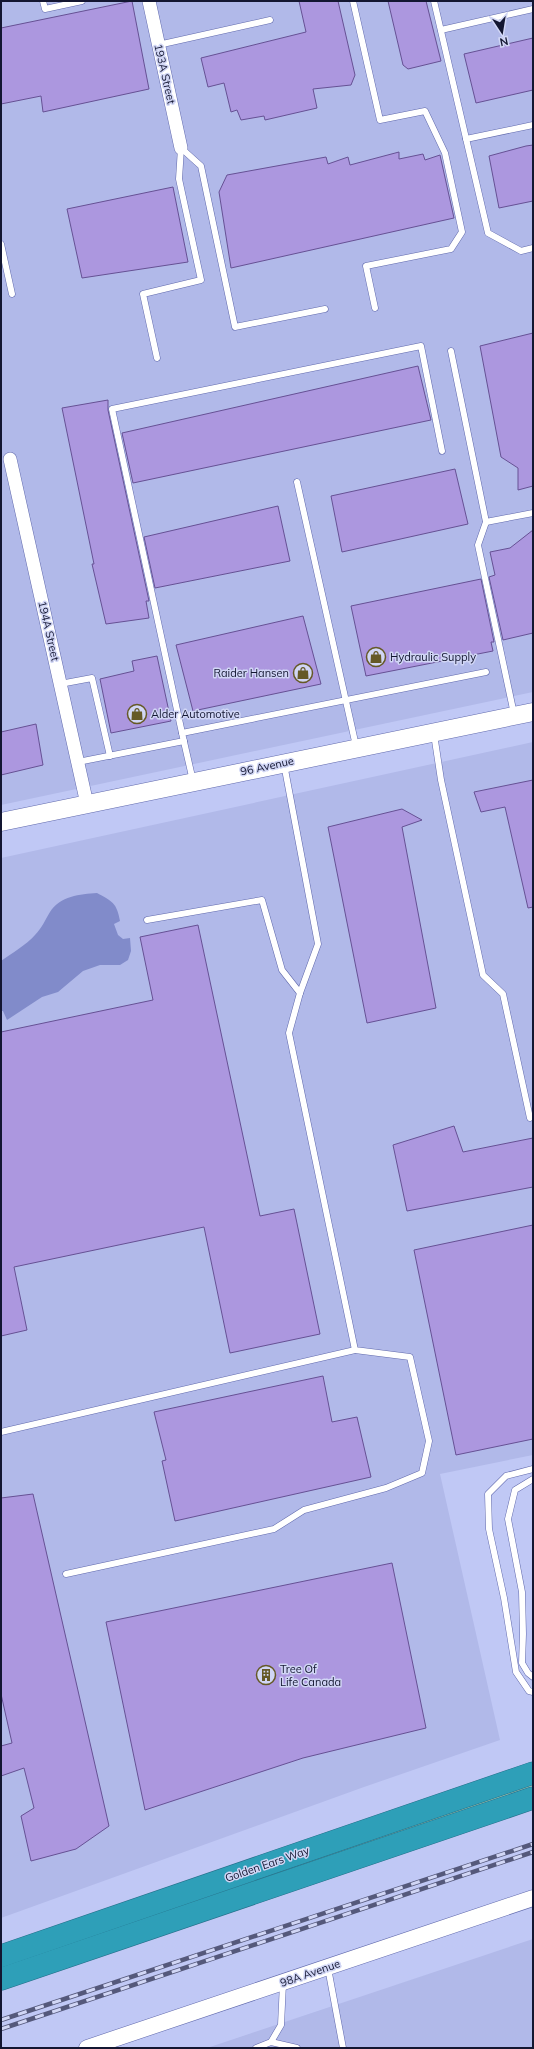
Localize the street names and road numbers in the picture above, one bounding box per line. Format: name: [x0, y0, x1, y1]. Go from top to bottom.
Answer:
street label: 193A Street: [151, 43, 179, 106]
street label: 194A Street: [35, 600, 63, 663]
street label: 96 Avenue: [239, 753, 295, 779]
street label: Golden Ears Way: [223, 1843, 311, 1885]
street label: 98A Avenue: [278, 1956, 342, 1990]

